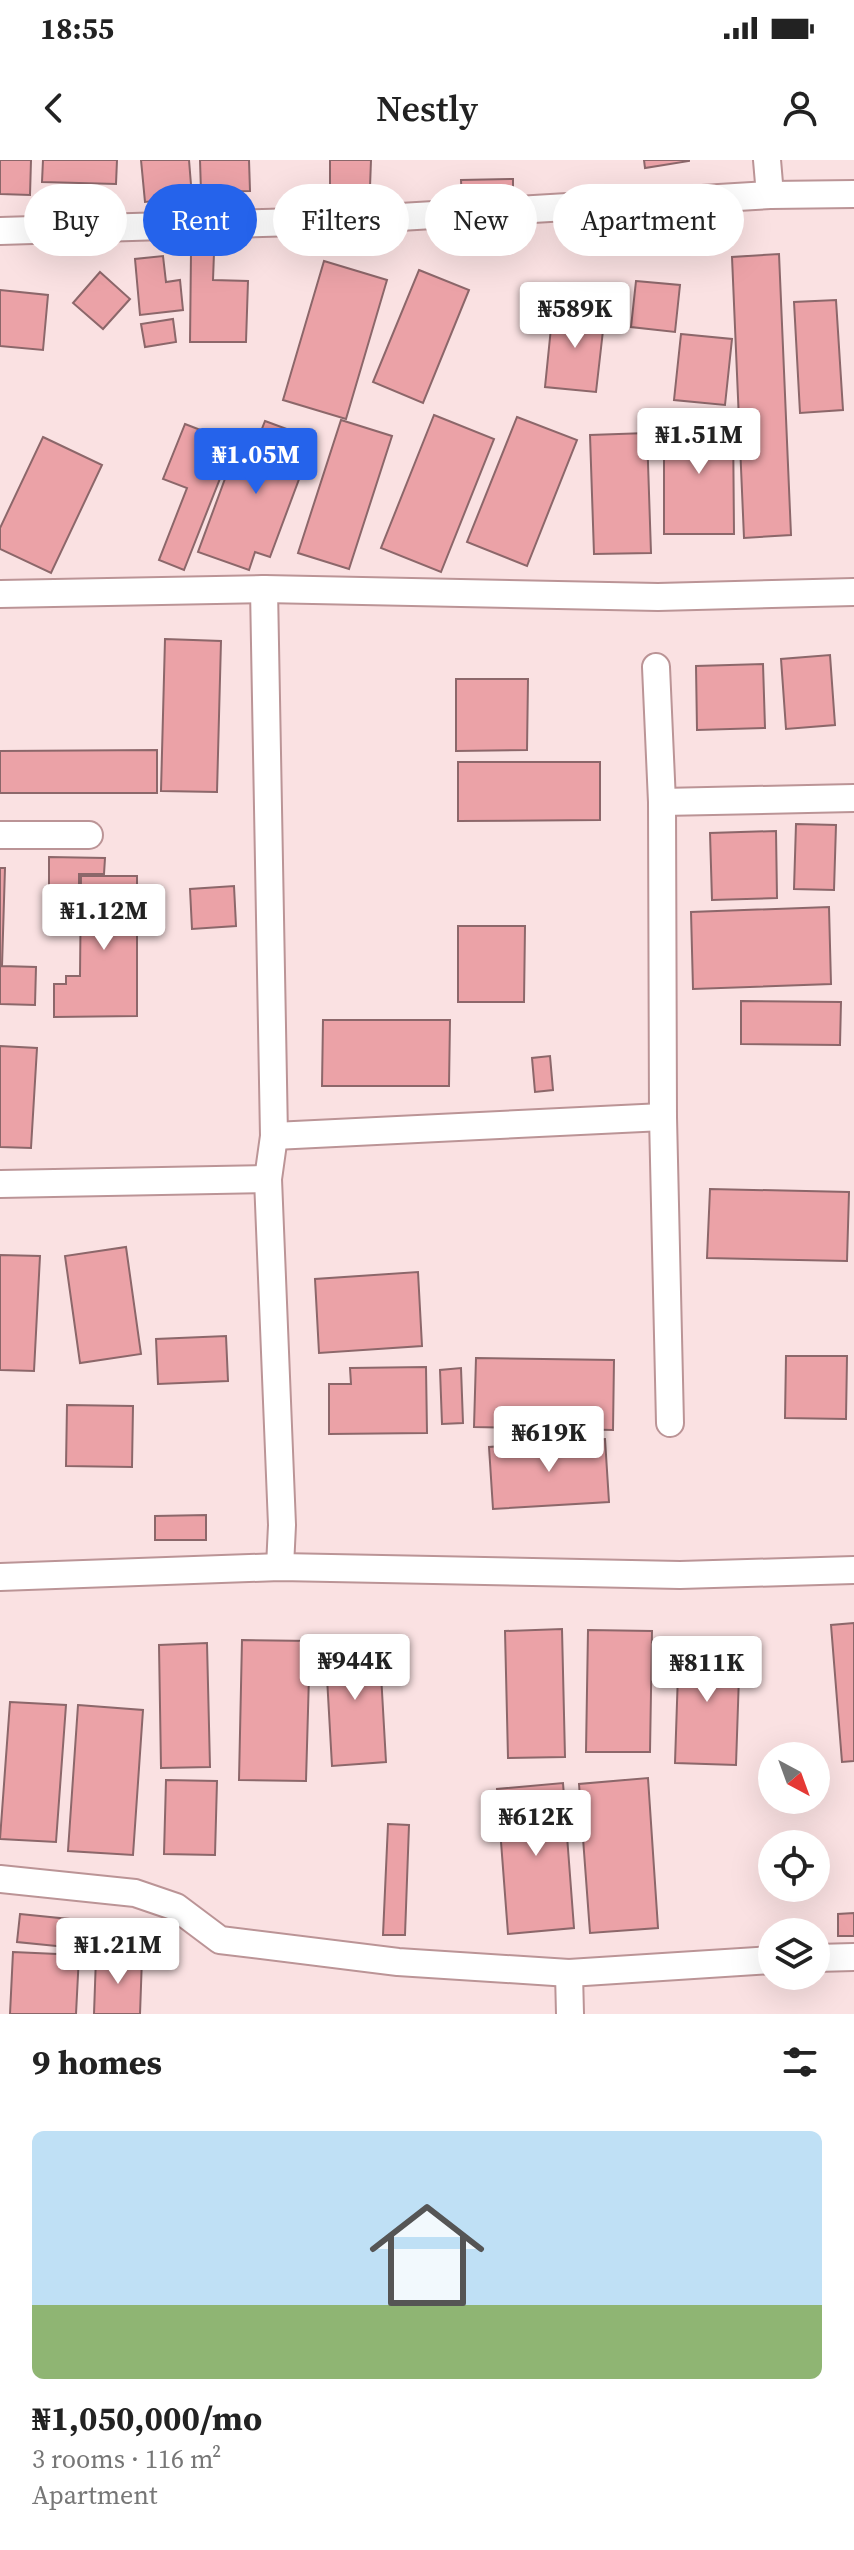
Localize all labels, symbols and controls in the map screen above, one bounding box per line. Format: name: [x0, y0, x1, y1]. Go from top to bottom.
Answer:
text: 18:55: [40, 8, 114, 49]
text: Nestly: [376, 84, 478, 133]
icon: back: [32, 86, 76, 130]
icon: person: [778, 86, 822, 130]
chip: Buy: [24, 184, 127, 256]
chip: Rent: [143, 184, 257, 256]
chip: Filters: [273, 184, 409, 256]
chip: New: [425, 184, 537, 256]
chip: Apartment: [553, 184, 744, 256]
pin: ₦589K: [519, 282, 631, 350]
text: ₦589K: [538, 290, 612, 326]
pin: ₦1.51M: [634, 408, 764, 476]
text: ₦1.51M: [655, 416, 743, 452]
pin: ₦1.05M: [191, 428, 321, 496]
text: ₦1.05M: [212, 436, 300, 472]
pin: ₦1.12M: [39, 884, 169, 952]
text: ₦1.12M: [60, 892, 148, 928]
pin: ₦619K: [493, 1406, 605, 1474]
text: ₦619K: [512, 1414, 586, 1450]
pin: ₦944K: [299, 1634, 411, 1702]
pin: ₦811K: [651, 1636, 763, 1704]
text: ₦944K: [318, 1642, 392, 1678]
text: ₦811K: [670, 1644, 744, 1680]
north arrow: [758, 1742, 830, 1814]
map controls: [758, 1742, 830, 1990]
pin: ₦612K: [480, 1790, 592, 1858]
text: ₦612K: [499, 1798, 573, 1834]
button: locate: [758, 1830, 830, 1902]
pin: ₦1.21M: [53, 1918, 183, 1986]
button: layers: [758, 1918, 830, 1990]
text: ₦1.21M: [74, 1926, 162, 1962]
text: 9 homes: [32, 2039, 162, 2085]
icon: filters: [778, 2040, 822, 2084]
icon: home: [355, 2183, 499, 2327]
text: ₦1,050,000/mo: [32, 2395, 262, 2441]
text: 3 rooms · 116 m²: [32, 2441, 221, 2477]
text: Apartment: [32, 2477, 157, 2513]

